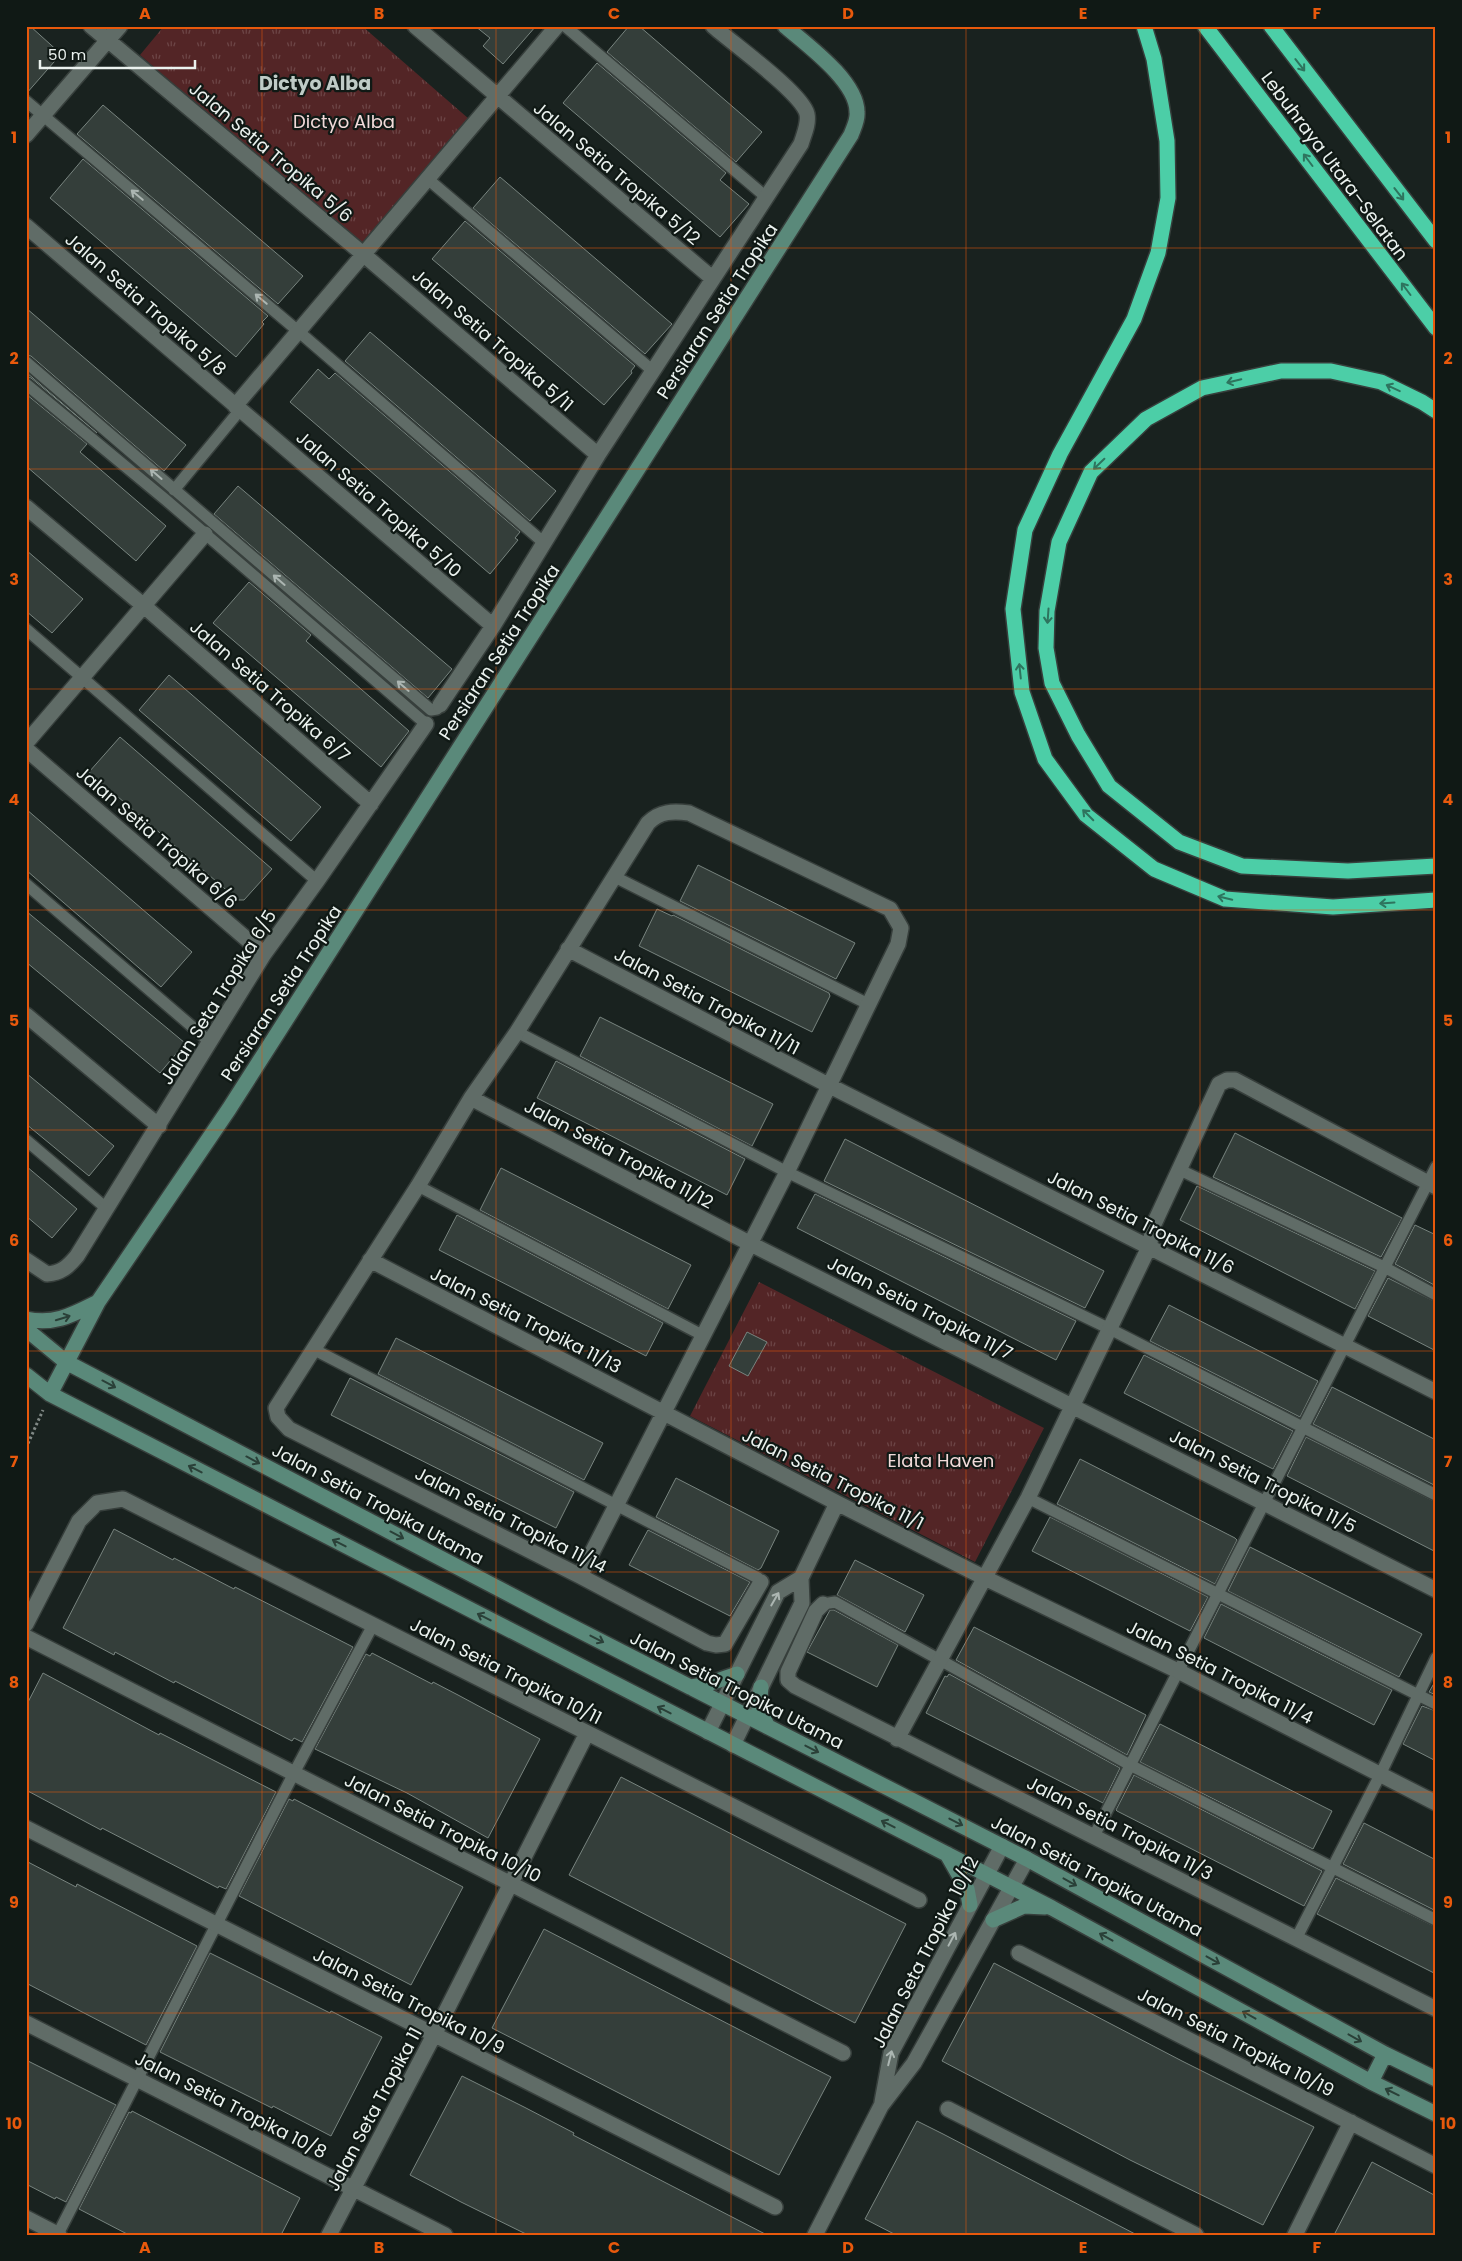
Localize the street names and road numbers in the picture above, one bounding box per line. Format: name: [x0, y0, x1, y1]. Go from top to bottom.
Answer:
street label: Lebuhraya Utara–Selatan: [1256, 66, 1414, 266]
street label: Jalan Setia Tropika 5/6: [184, 76, 358, 228]
street label: Jalan Setia Tropika 5/12: [528, 96, 706, 250]
street label: Persiaran Setia Tropika: [651, 218, 783, 404]
street label: Jalan Setia Tropika 5/8: [60, 227, 232, 381]
street label: Jalan Setia Tropika 5/11: [407, 263, 579, 417]
street label: Jalan Setia Tropika 5/10: [291, 425, 467, 583]
street label: Persiaran Setia Tropika: [433, 559, 565, 745]
street label: Jalan Setia Tropika 6/7: [184, 614, 356, 768]
street label: Jalan Setia Tropika 6/6: [71, 760, 243, 914]
street label: Persiaran Setia Tropika: [215, 900, 347, 1086]
street label: Jalan Seta Tropika 6/5: [154, 905, 282, 1089]
street label: Jalan Setia Tropika 11/11: [610, 941, 804, 1061]
street label: Jalan Setia Tropika 11/12: [520, 1093, 718, 1215]
street label: Jalan Setia Tropika 11/6: [1043, 1164, 1239, 1280]
street label: Jalan Setia Tropika 11/7: [823, 1250, 1017, 1366]
street label: Jalan Setia Tropika 11/13: [426, 1261, 626, 1379]
street label: Jalan Setia Tropika 11/1: [738, 1422, 928, 1536]
street label: Jalan Setia Tropika 11/5: [1165, 1423, 1361, 1539]
street label: Jalan Setia Tropika Utama: [268, 1437, 488, 1571]
street label: Jalan Setia Tropika 11/14: [411, 1461, 611, 1579]
street label: Jalan Setia Tropika 10/11: [406, 1612, 606, 1730]
street label: Jalan Setia Tropika 11/4: [1122, 1614, 1318, 1730]
street label: Jalan Setia Tropika Utama: [626, 1625, 848, 1755]
street label: Jalan Setia Tropika 10/10: [340, 1767, 546, 1889]
street label: Jalan Setia Tropika 11/3: [1023, 1770, 1217, 1886]
street label: Jalan Setia Tropika Utama: [987, 1809, 1207, 1943]
street label: Jalan Seta Tropika 10/12: [866, 1852, 984, 2052]
street label: Jalan Setia Tropika 10/9: [309, 1942, 509, 2060]
street label: Jalan Setia Tropika 10/19: [1133, 1981, 1339, 2103]
street label: Jalan Seta Tropika 11: [320, 2023, 428, 2195]
street label: Jalan Setia Tropika 10/8: [131, 2046, 331, 2164]

